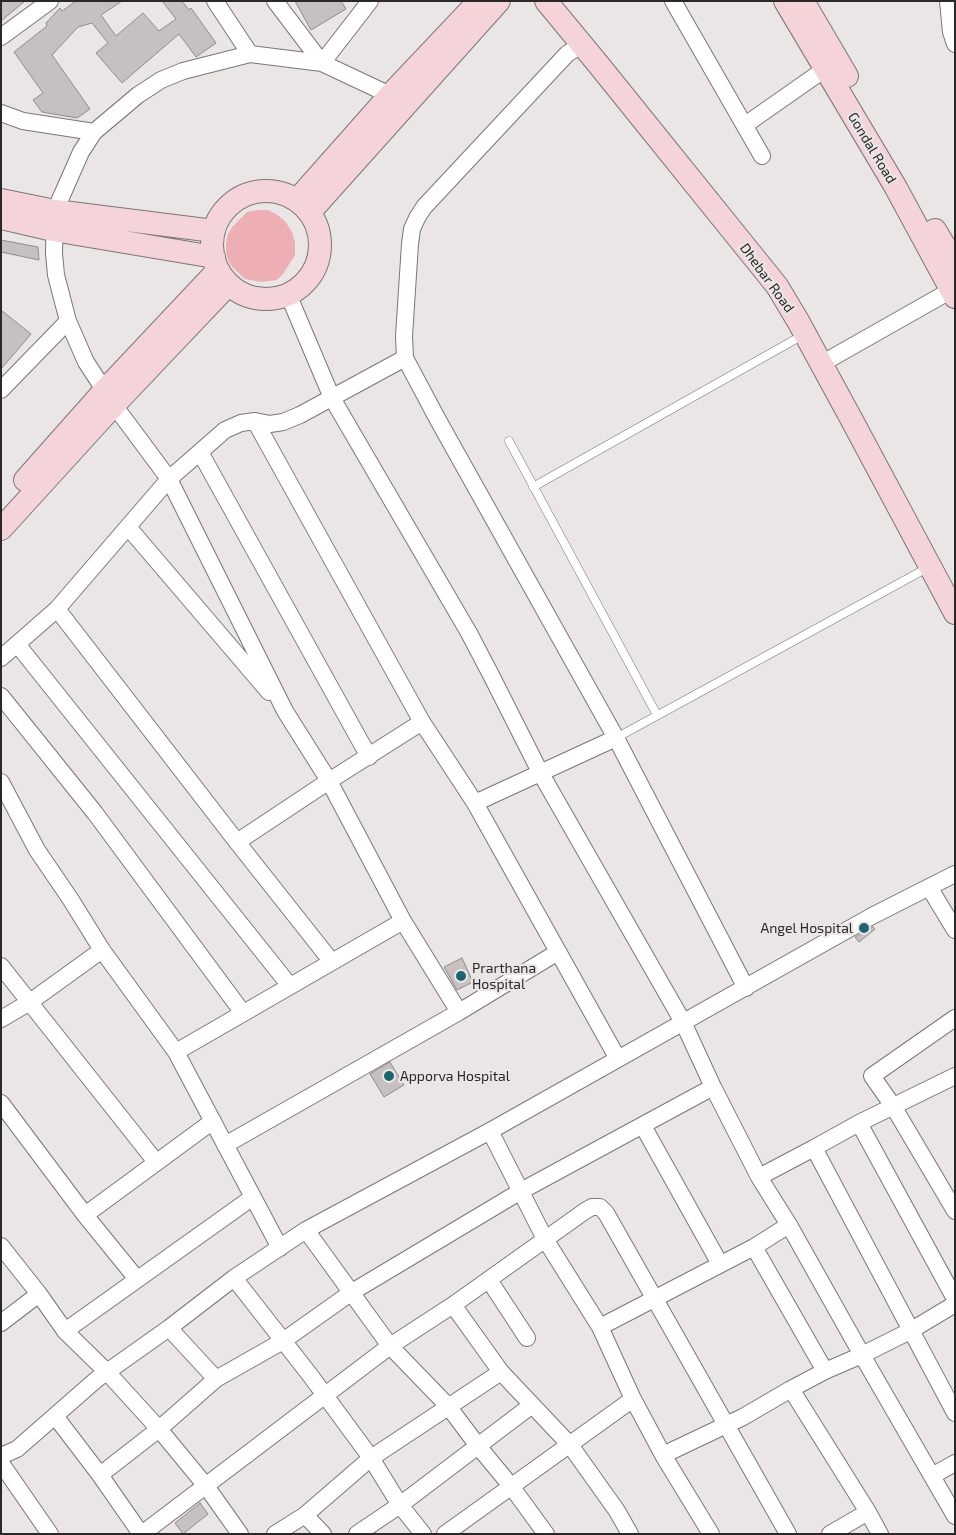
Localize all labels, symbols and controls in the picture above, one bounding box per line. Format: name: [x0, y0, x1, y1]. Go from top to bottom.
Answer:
street label: Gondal Road: [844, 109, 900, 187]
street label: Dhebar Road: [736, 240, 798, 316]
place label: Angel Hospital: [760, 920, 853, 936]
marker: Angel Hospital: [857, 921, 871, 935]
place label: Prarthana Hospital: [472, 960, 536, 992]
marker: Prarthana Hospital: [454, 969, 468, 983]
place label: Apporva Hospital: [400, 1068, 510, 1084]
marker: Apporva Hospital: [382, 1069, 396, 1083]

